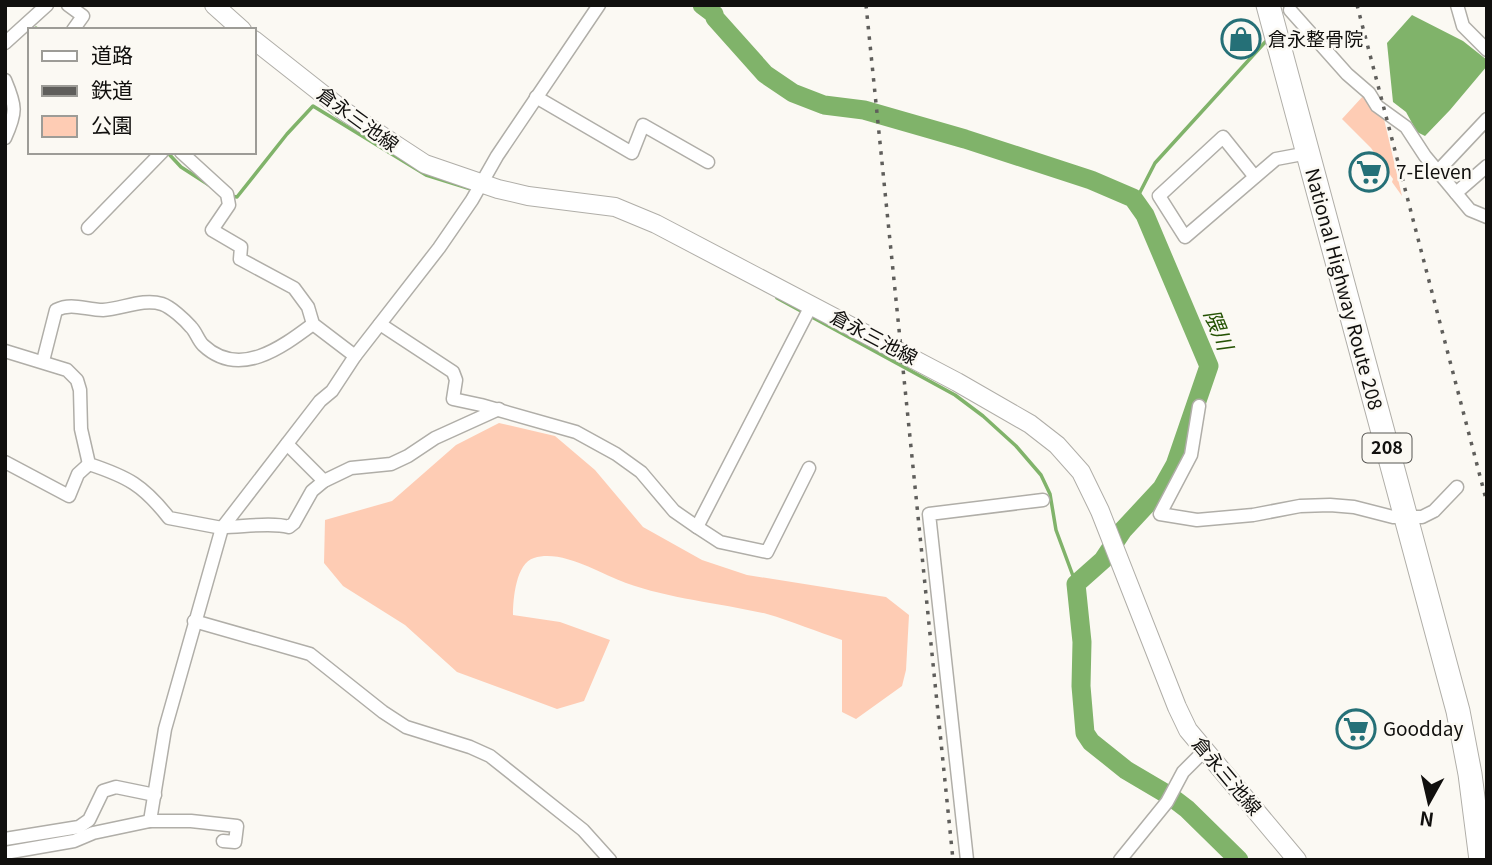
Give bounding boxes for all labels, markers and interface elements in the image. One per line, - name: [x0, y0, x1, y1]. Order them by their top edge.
- shop icon: 倉永整骨院: [1220, 18, 1262, 60]
- place label: 倉永整骨院: [1268, 24, 1363, 51]
- legend: [28, 28, 256, 154]
- text: 道路: [91, 39, 133, 69]
- text: 鉄道: [91, 74, 133, 104]
- street label: 倉永三池線: [313, 79, 405, 157]
- text: 公園: [91, 109, 133, 139]
- supermarket icon: 7-Eleven: [1348, 151, 1390, 193]
- place label: 7-Eleven: [1396, 157, 1472, 184]
- street label: National Highway Route 208: [1300, 165, 1391, 412]
- street label: 倉永三池線: [826, 301, 923, 370]
- water label: 隈川: [1198, 304, 1242, 356]
- road number: 208: [1362, 434, 1412, 462]
- supermarket icon: Goodday: [1335, 708, 1377, 750]
- place label: Goodday: [1383, 714, 1463, 741]
- street label: 倉永三池線: [1187, 730, 1269, 820]
- north arrow: [1394, 767, 1464, 837]
- text: N: [1417, 806, 1435, 835]

